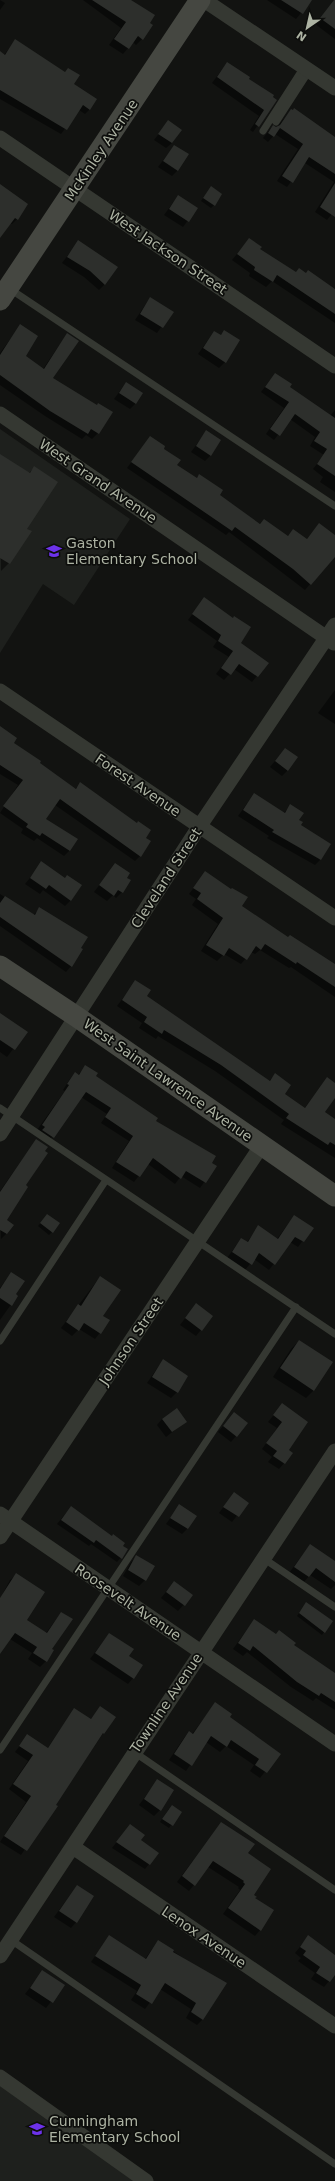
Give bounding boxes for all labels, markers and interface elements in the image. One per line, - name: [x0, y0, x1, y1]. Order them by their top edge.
- north arrow: [287, 8, 327, 48]
- text: N: [294, 28, 309, 44]
- street label: McKinley Avenue: [61, 96, 141, 204]
- street label: West Jackson Street: [106, 206, 231, 298]
- street label: West Grand Avenue: [36, 436, 160, 526]
- place label: Gaston Elementary School: [66, 535, 198, 567]
- school or university icon: Gaston Elementary School: [45, 542, 63, 560]
- street label: Forest Avenue: [92, 751, 184, 819]
- street label: Cleveland Street: [128, 824, 205, 931]
- street label: West Saint Lawrence Avenue: [80, 1015, 256, 1145]
- street label: Johnson Street: [95, 1294, 166, 1389]
- street label: Roosevelt Avenue: [72, 1560, 184, 1644]
- street label: Townline Avenue: [126, 1650, 205, 1757]
- street label: Lenox Avenue: [159, 1903, 249, 1971]
- place label: Cunningham Elementary School: [49, 2113, 181, 2145]
- school or university icon: Cunningham Elementary School: [28, 2120, 46, 2138]

